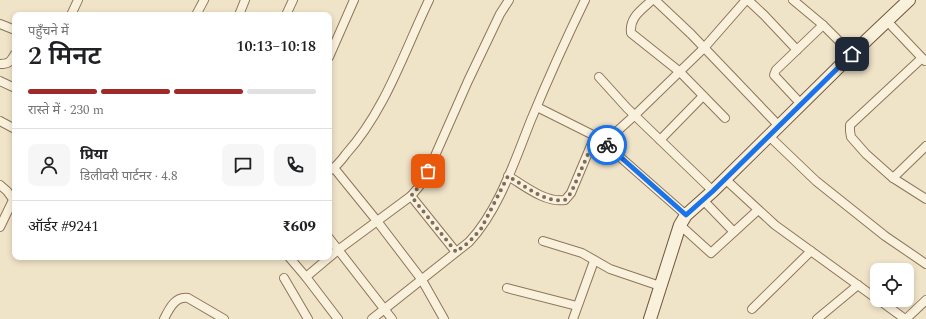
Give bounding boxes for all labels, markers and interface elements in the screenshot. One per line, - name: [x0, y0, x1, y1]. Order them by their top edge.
- text: पहुँचने में: [28, 21, 69, 41]
- text: 10:13–10:18: [236, 35, 316, 58]
- text: 2 मिनट: [28, 36, 101, 76]
- pin: [835, 37, 869, 71]
- icon: home: [841, 43, 863, 65]
- text: रास्ते में · 230 m: [28, 100, 104, 120]
- courier: [587, 125, 627, 165]
- icon: bike: [596, 134, 618, 156]
- text: प्रिया: [80, 143, 108, 166]
- button: person: [28, 144, 70, 186]
- button: chat: [222, 144, 264, 186]
- button: phone: [274, 144, 316, 186]
- pin: [411, 154, 445, 188]
- icon: bag: [417, 160, 439, 182]
- text: डिलीवरी पार्टनर · 4.8: [80, 166, 178, 186]
- text: ऑर्डर #9241: [28, 215, 99, 238]
- text: ₹609: [282, 215, 316, 238]
- map controls: [870, 263, 914, 307]
- button: locate: [870, 263, 914, 307]

